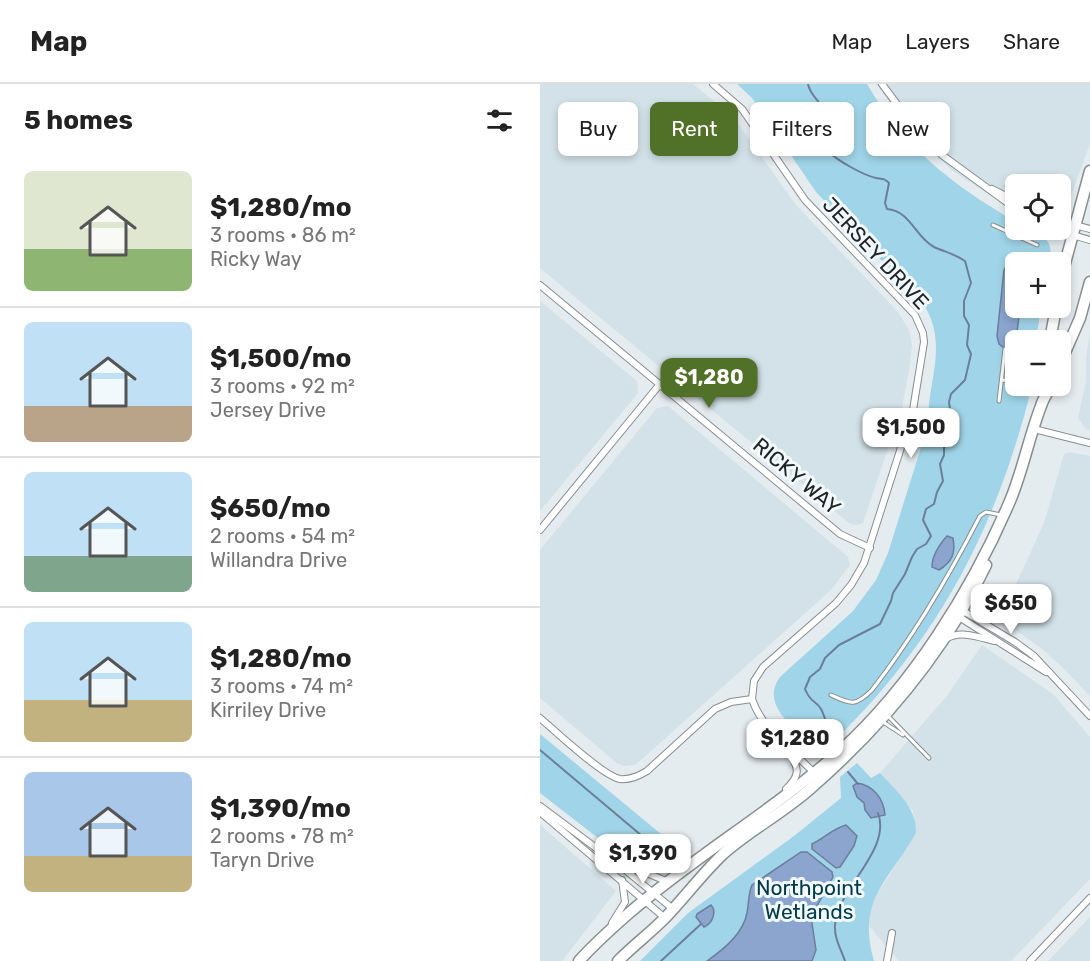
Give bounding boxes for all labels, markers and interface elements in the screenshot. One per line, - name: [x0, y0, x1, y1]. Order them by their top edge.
- text: Map: [30, 25, 87, 58]
- text: Map: [831, 29, 872, 54]
- text: Layers: [905, 29, 970, 54]
- text: Share: [1003, 29, 1060, 54]
- chip: Buy: [558, 102, 638, 156]
- chip: Rent: [650, 102, 738, 156]
- chip: Filters: [750, 102, 854, 156]
- chip: New: [866, 102, 950, 156]
- icon: filters: [483, 104, 516, 137]
- text: 5 homes: [24, 105, 133, 136]
- map controls: [1005, 174, 1071, 396]
- button: locate: [1005, 174, 1071, 240]
- text: $1,280/mo: [210, 192, 352, 223]
- street label: JERSEY DRIVE: [818, 192, 934, 314]
- icon: home: [72, 195, 144, 267]
- text: 3 rooms · 86 m²: [210, 223, 356, 247]
- text: Ricky Way: [210, 247, 302, 271]
- button: +: [1005, 252, 1071, 318]
- button: −: [1005, 330, 1071, 396]
- text: $1,500/mo: [210, 343, 352, 374]
- icon: home: [72, 346, 144, 418]
- pin: $1,280: [660, 358, 758, 409]
- text: $1,280: [675, 365, 744, 389]
- text: 3 rooms · 92 m²: [210, 374, 355, 398]
- text: Jersey Drive: [210, 398, 326, 422]
- pin: $1,500: [862, 408, 960, 459]
- text: $1,500: [877, 415, 945, 439]
- street label: RICKY WAY: [748, 432, 846, 520]
- text: $650/mo: [210, 493, 331, 524]
- icon: home: [72, 496, 144, 568]
- text: 2 rooms · 54 m²: [210, 524, 355, 548]
- text: Willandra Drive: [210, 548, 347, 572]
- pin: $650: [975, 584, 1047, 635]
- text: $650: [985, 591, 1037, 615]
- text: $1,280/mo: [210, 643, 352, 674]
- icon: home: [72, 646, 144, 718]
- text: 3 rooms · 74 m²: [210, 674, 353, 698]
- text: Kirriley Drive: [210, 698, 326, 722]
- pin: $1,280: [746, 719, 844, 770]
- text: $1,280: [761, 726, 830, 750]
- text: $1,390/mo: [210, 793, 351, 824]
- icon: home: [72, 796, 144, 868]
- text: 2 rooms · 78 m²: [210, 824, 354, 848]
- pin: $1,390: [594, 834, 692, 885]
- text: $1,390: [609, 841, 677, 865]
- text: Taryn Drive: [210, 848, 315, 872]
- park label: Northpoint Wetlands: [756, 875, 862, 924]

